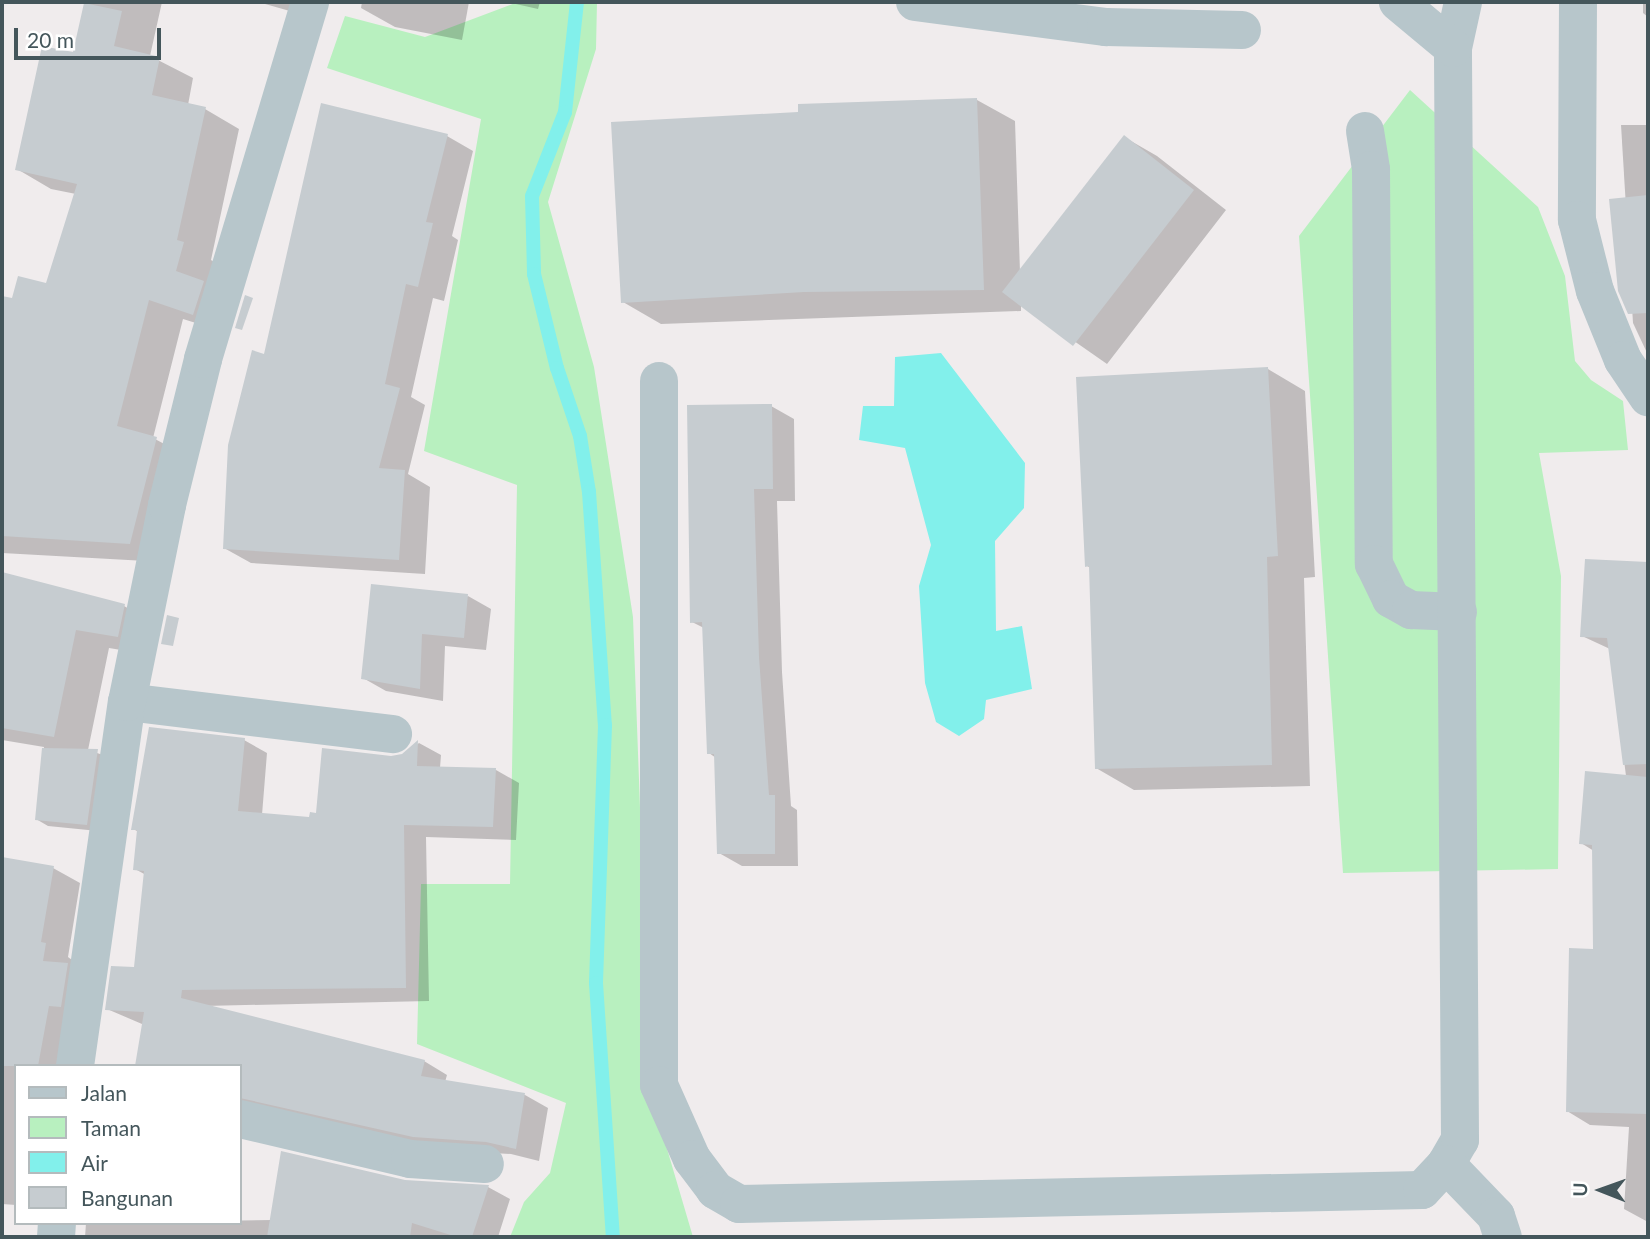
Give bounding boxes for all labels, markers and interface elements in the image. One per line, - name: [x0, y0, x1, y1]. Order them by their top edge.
- scale bar: [18, 14, 164, 58]
- text: 20 m: [27, 27, 74, 52]
- legend: [14, 1064, 242, 1225]
- text: Jalan: [81, 1080, 127, 1105]
- text: Taman: [81, 1115, 141, 1140]
- text: Air: [81, 1150, 108, 1175]
- north arrow: [1566, 1155, 1636, 1225]
- text: U: [1568, 1182, 1591, 1197]
- text: Bangunan: [81, 1185, 173, 1210]

